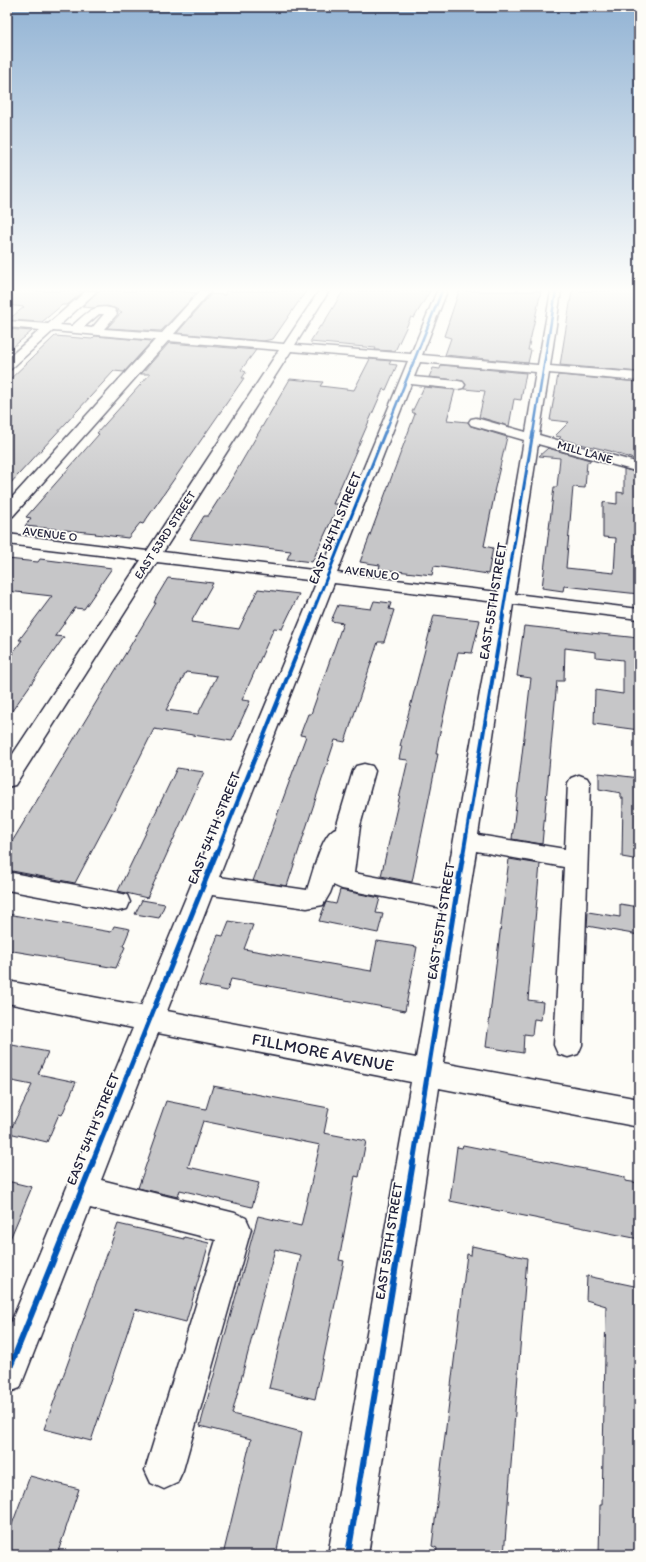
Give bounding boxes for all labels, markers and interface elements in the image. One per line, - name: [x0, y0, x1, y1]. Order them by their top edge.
- street label: MILL LANE: [556, 437, 615, 467]
- street label: EAST 54TH STREET: [305, 469, 365, 587]
- street label: EAST 53RD STREET: [131, 488, 199, 582]
- street label: AVENUE O: [22, 524, 79, 544]
- street label: EAST 55TH STREET: [475, 541, 511, 661]
- street label: AVENUE O: [344, 563, 401, 583]
- street label: EAST 54TH STREET: [184, 769, 244, 887]
- street label: EAST 55TH STREET: [423, 861, 459, 981]
- street label: FILLMORE AVENUE: [250, 1028, 396, 1076]
- street label: EAST 54TH STREET: [63, 1070, 123, 1188]
- street label: EAST 55TH STREET: [371, 1181, 407, 1301]

